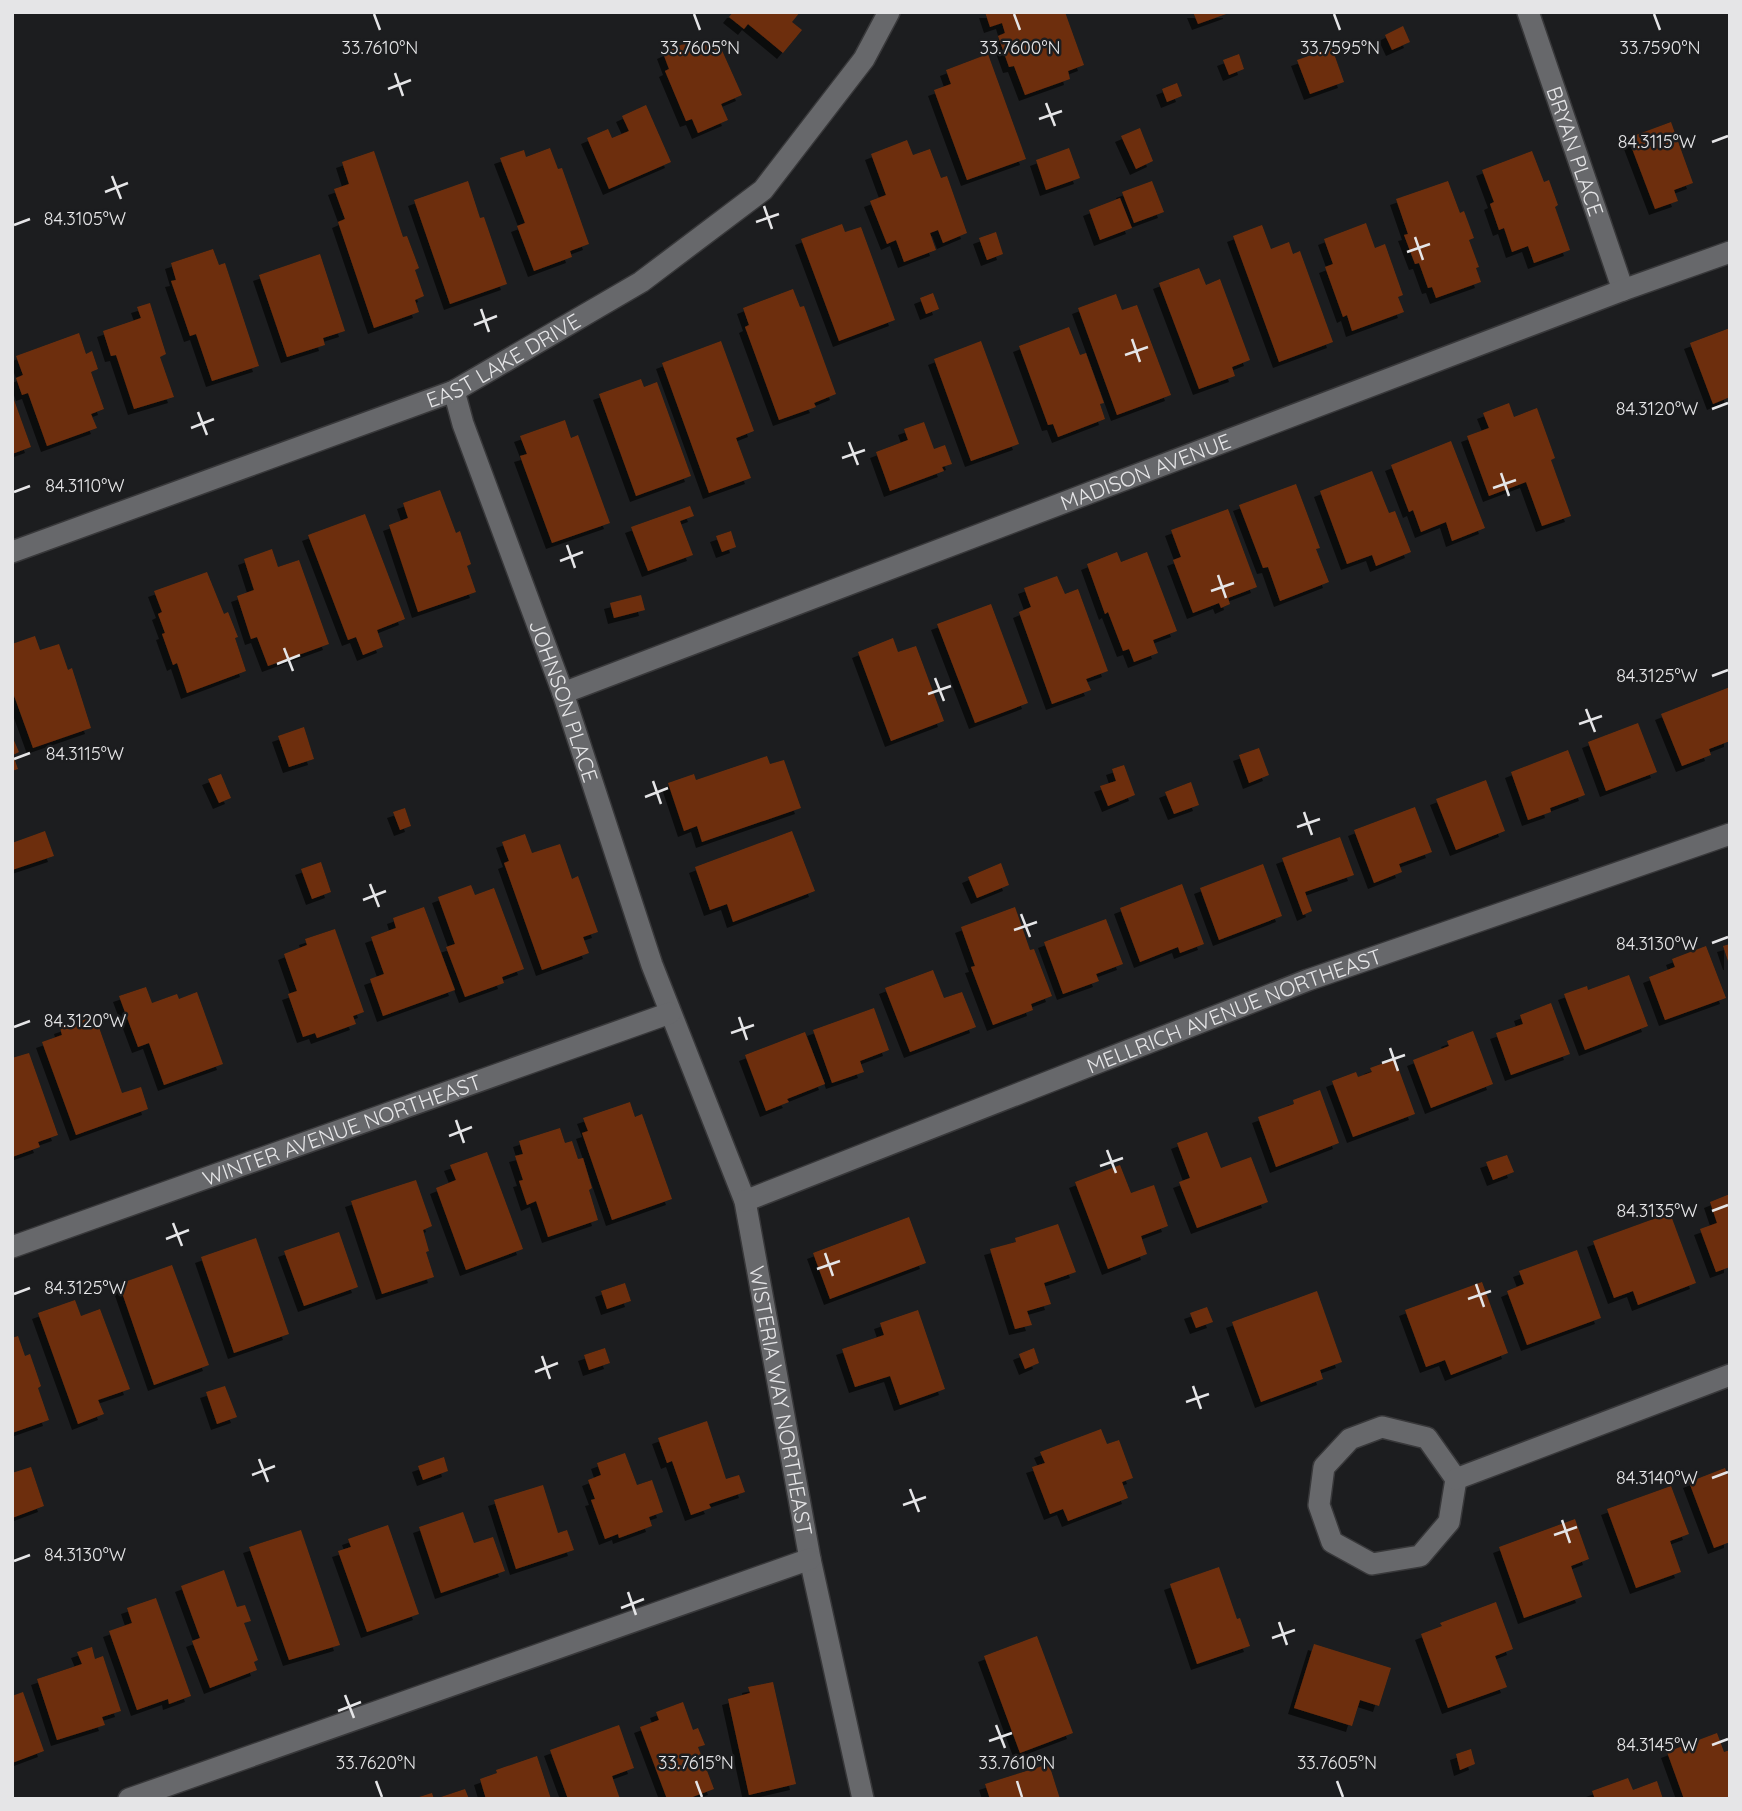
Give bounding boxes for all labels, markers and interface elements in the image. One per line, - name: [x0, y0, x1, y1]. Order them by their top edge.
- text: 33.7610°N: [342, 36, 418, 59]
- text: 33.7605°N: [660, 36, 740, 59]
- text: 33.7600°N: [980, 36, 1061, 59]
- text: 33.7595°N: [1300, 36, 1380, 59]
- text: 33.7590°N: [1620, 36, 1701, 59]
- street label: BRYAN PLACE: [1541, 83, 1610, 219]
- text: 84.3115°W: [1618, 130, 1696, 153]
- text: 84.3105°W: [44, 207, 126, 230]
- street label: EAST LAKE DRIVE: [423, 307, 585, 413]
- text: 84.3120°W: [1616, 397, 1698, 420]
- street label: MADISON AVENUE: [1057, 427, 1234, 516]
- text: 84.3110°W: [45, 474, 125, 497]
- street label: JOHNSON PLACE: [524, 616, 604, 785]
- text: 84.3125°W: [1616, 664, 1698, 687]
- text: 84.3115°W: [46, 742, 124, 765]
- text: 84.3130°W: [1616, 932, 1698, 955]
- street label: MELLRICH AVENUE NORTHEAST: [1083, 942, 1385, 1079]
- text: 84.3120°W: [44, 1009, 126, 1032]
- street label: WINTER AVENUE NORTHEAST: [199, 1068, 485, 1191]
- text: 84.3135°W: [1616, 1199, 1698, 1222]
- street label: WISTERIA WAY NORTHEAST: [744, 1264, 818, 1538]
- text: 84.3125°W: [44, 1276, 126, 1299]
- text: 84.3140°W: [1616, 1466, 1698, 1489]
- text: 84.3130°W: [44, 1543, 126, 1566]
- text: 84.3145°W: [1616, 1733, 1698, 1756]
- text: 33.7620°N: [336, 1751, 416, 1774]
- text: 33.7615°N: [658, 1751, 734, 1774]
- text: 33.7610°N: [979, 1751, 1055, 1774]
- text: 33.7605°N: [1297, 1751, 1377, 1774]

